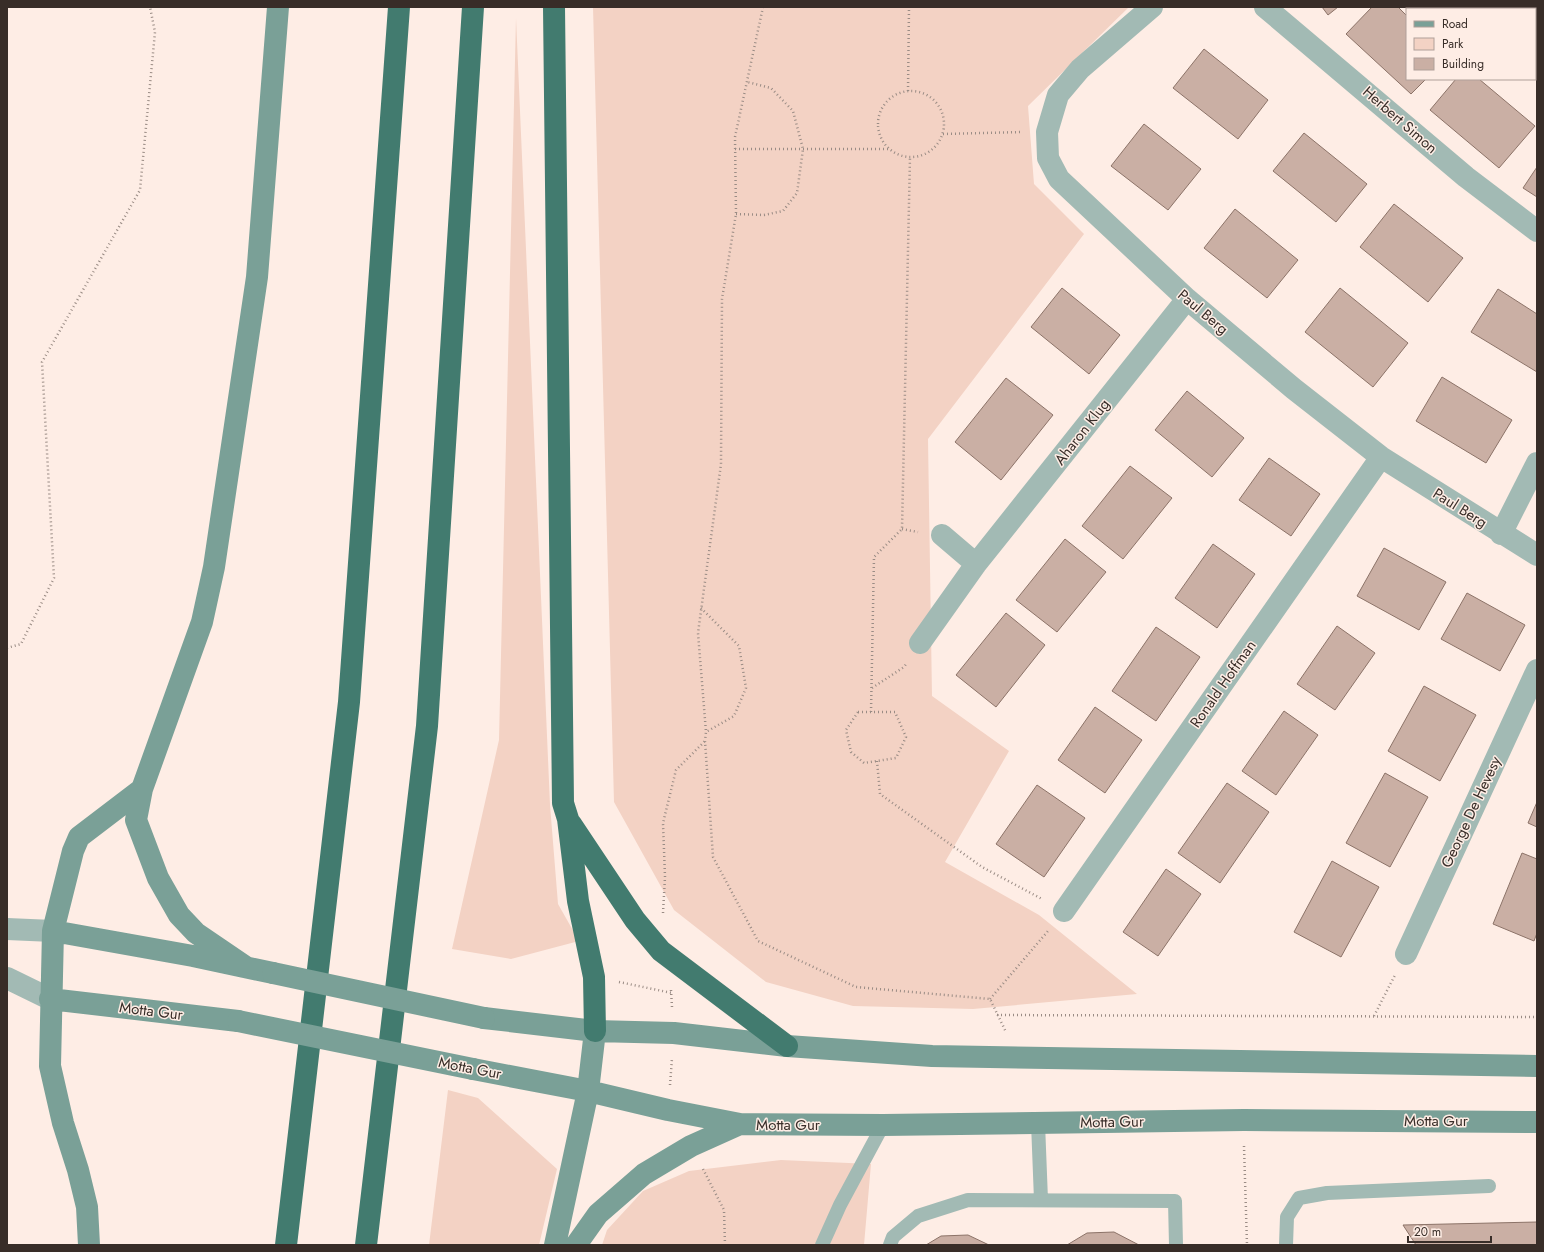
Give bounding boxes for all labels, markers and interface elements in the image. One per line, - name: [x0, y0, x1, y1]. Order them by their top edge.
- legend: [1406, 8, 1536, 80]
- text: Road: [1442, 15, 1468, 33]
- text: Park: [1442, 35, 1464, 53]
- text: Building: [1442, 55, 1484, 73]
- street label: Herbert Simon: [1358, 81, 1442, 159]
- street label: Paul Berg: [1173, 284, 1233, 340]
- street label: Aharon Klug: [1049, 394, 1115, 470]
- street label: Paul Berg: [1429, 483, 1491, 533]
- street label: Ronald Hoffman: [1185, 636, 1261, 732]
- street label: George De Hevesy: [1436, 752, 1507, 871]
- street label: Motta Gur: [118, 996, 185, 1026]
- street label: Motta Gur: [437, 1051, 504, 1085]
- street label: Motta Gur: [1080, 1110, 1145, 1134]
- street label: Motta Gur: [1404, 1110, 1469, 1132]
- street label: Motta Gur: [756, 1114, 821, 1136]
- scale bar: [1408, 1218, 1491, 1244]
- text: 20 m: [1414, 1223, 1441, 1241]

